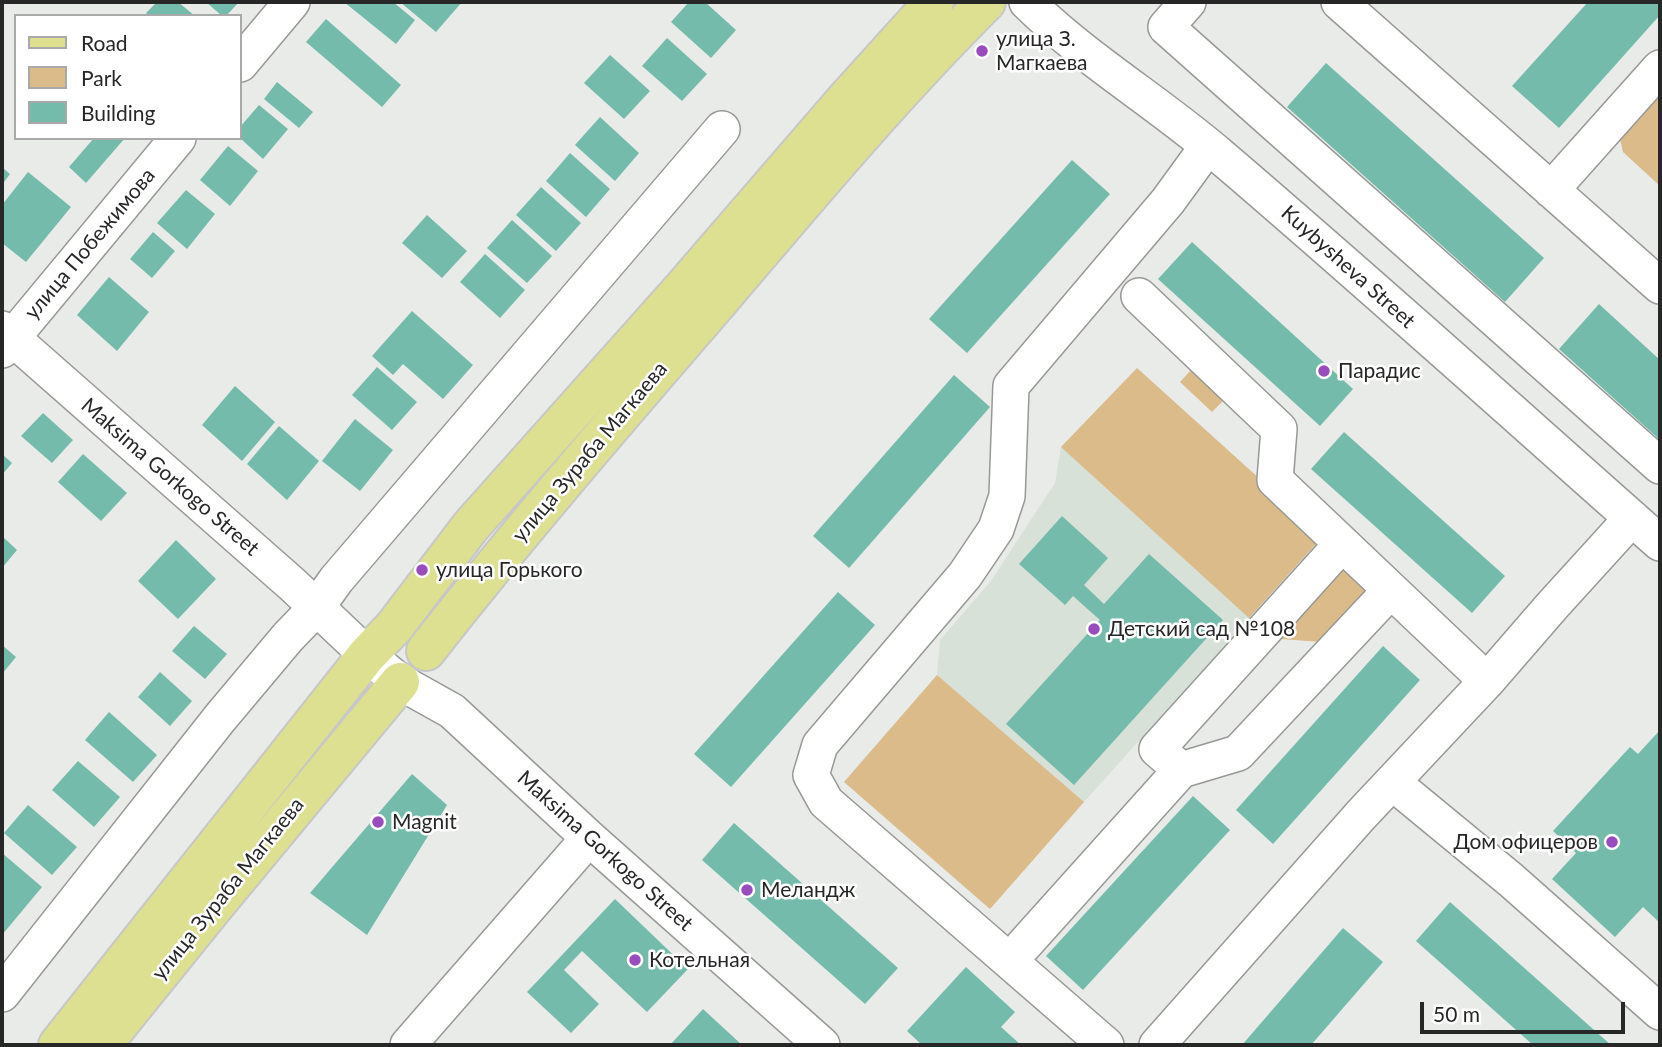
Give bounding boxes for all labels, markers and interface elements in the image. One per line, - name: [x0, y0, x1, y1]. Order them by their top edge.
- legend: [14, 14, 242, 140]
- place label: улица З. Магкаева: [996, 26, 1088, 76]
- text: Road: [81, 30, 128, 55]
- marker: улица З. Магкаева: [974, 43, 990, 59]
- text: Park: [81, 65, 122, 90]
- text: Building: [81, 100, 156, 125]
- street label: улица Побежимова: [20, 163, 160, 325]
- street label: Kuybysheva Street: [1276, 200, 1420, 334]
- street label: улица Зураба Магкаева: [507, 357, 673, 547]
- place label: Парадис: [1338, 358, 1421, 384]
- marker: Парадис: [1316, 363, 1332, 379]
- street label: Maksima Gorkogo Street: [76, 393, 264, 561]
- place label: улица Горького: [436, 557, 583, 583]
- marker: улица Горького: [414, 562, 430, 578]
- place label: Детский сад №108: [1108, 616, 1295, 642]
- marker: Детский сад №108: [1086, 621, 1102, 637]
- street label: Maksima Gorkogo Street: [512, 766, 698, 936]
- street label: улица Зураба Магкаева: [147, 793, 309, 985]
- place label: Magnit: [392, 809, 457, 835]
- marker: Magnit: [370, 814, 386, 830]
- place label: Дом офицеров: [1454, 829, 1598, 855]
- marker: Дом офицеров: [1604, 834, 1620, 850]
- place label: Меландж: [761, 877, 855, 903]
- marker: Меландж: [739, 882, 755, 898]
- place label: Котельная: [649, 947, 750, 973]
- marker: Котельная: [627, 952, 643, 968]
- scale bar: [1424, 988, 1629, 1032]
- text: 50 m: [1433, 1001, 1480, 1026]

